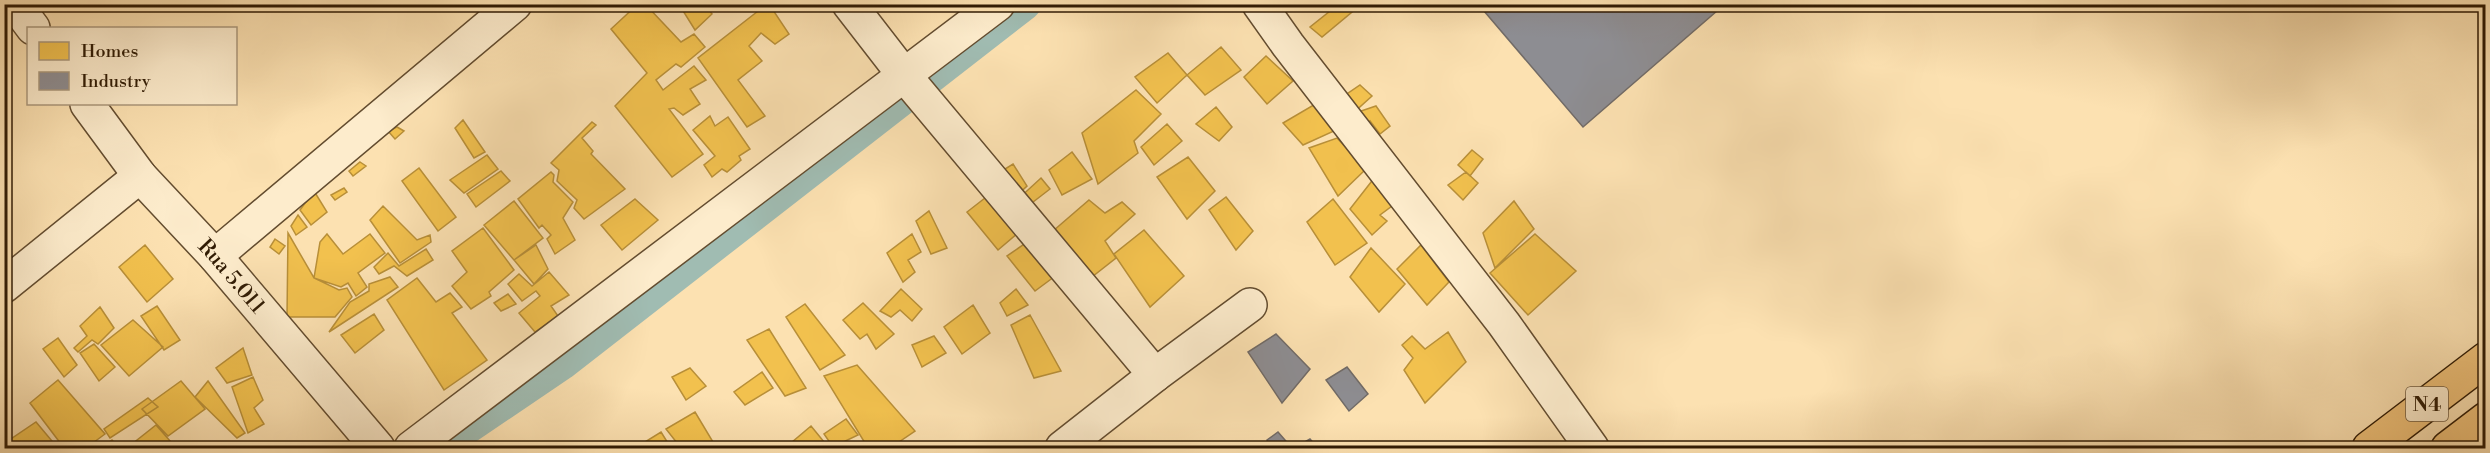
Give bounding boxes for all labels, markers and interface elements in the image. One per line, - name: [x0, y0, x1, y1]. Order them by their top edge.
- legend: [27, 27, 237, 105]
- text: Homes: [81, 40, 138, 63]
- text: Industry: [81, 70, 151, 93]
- street label: Rua 5.011: [192, 234, 270, 319]
- road number: N4: [2406, 387, 2448, 421]

